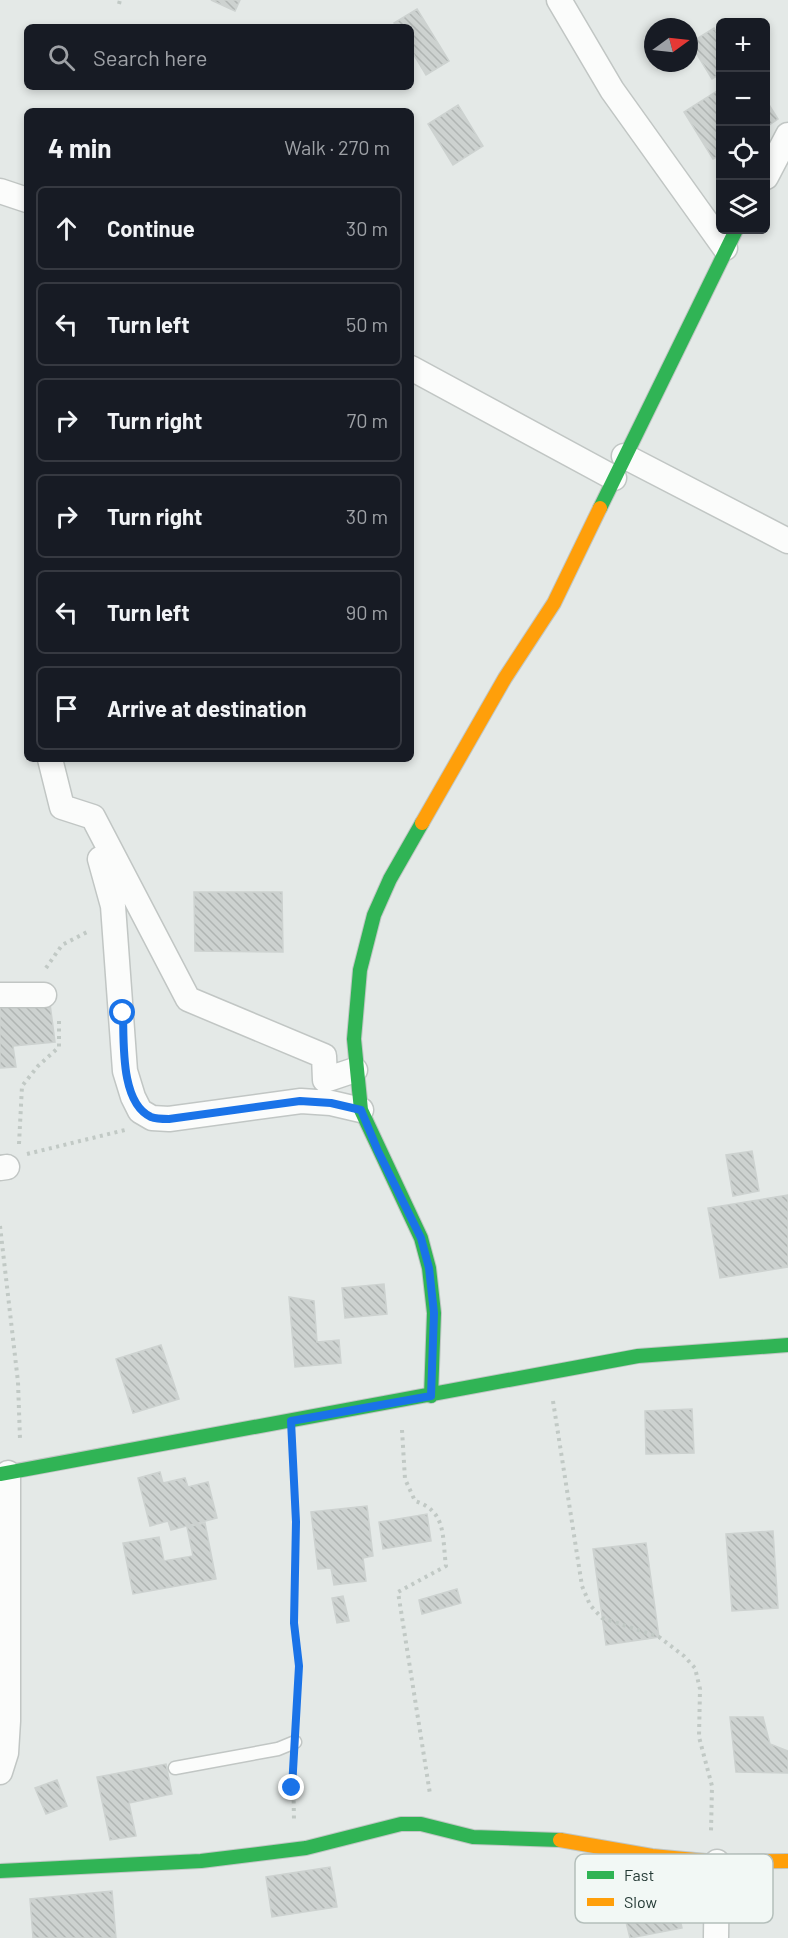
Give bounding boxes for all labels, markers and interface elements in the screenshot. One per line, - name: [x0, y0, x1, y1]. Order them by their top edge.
- north arrow: [644, 18, 698, 72]
- map controls: [716, 18, 770, 234]
- button: +: [716, 18, 770, 72]
- search box: [24, 24, 414, 90]
- icon: search: [45, 41, 78, 74]
- text: Search here: [93, 44, 207, 70]
- button: −: [716, 72, 770, 126]
- button: locate: [716, 126, 770, 180]
- text: 4 min: [48, 132, 112, 163]
- text: Walk · 270 m: [284, 135, 390, 159]
- button: layers: [716, 180, 770, 234]
- icon: ahead: [50, 212, 83, 245]
- text: Continue: [107, 215, 195, 241]
- text: 30 m: [346, 216, 388, 240]
- icon: left: [50, 308, 83, 341]
- text: Turn left: [107, 311, 190, 337]
- text: 50 m: [346, 312, 388, 336]
- icon: right: [50, 404, 83, 437]
- text: Turn right: [107, 407, 202, 433]
- text: 70 m: [347, 408, 388, 432]
- icon: right: [50, 500, 83, 533]
- text: Turn right: [107, 503, 202, 529]
- text: 30 m: [346, 504, 388, 528]
- icon: left: [50, 596, 83, 629]
- text: Turn left: [107, 599, 190, 625]
- text: 90 m: [346, 600, 388, 624]
- icon: arrive: [50, 692, 83, 725]
- text: Arrive at destination: [107, 695, 306, 721]
- route start: [109, 999, 135, 1025]
- route end: [278, 1774, 304, 1800]
- legend: [575, 1854, 773, 1923]
- text: Fast: [624, 1865, 654, 1884]
- text: Slow: [624, 1892, 657, 1911]

